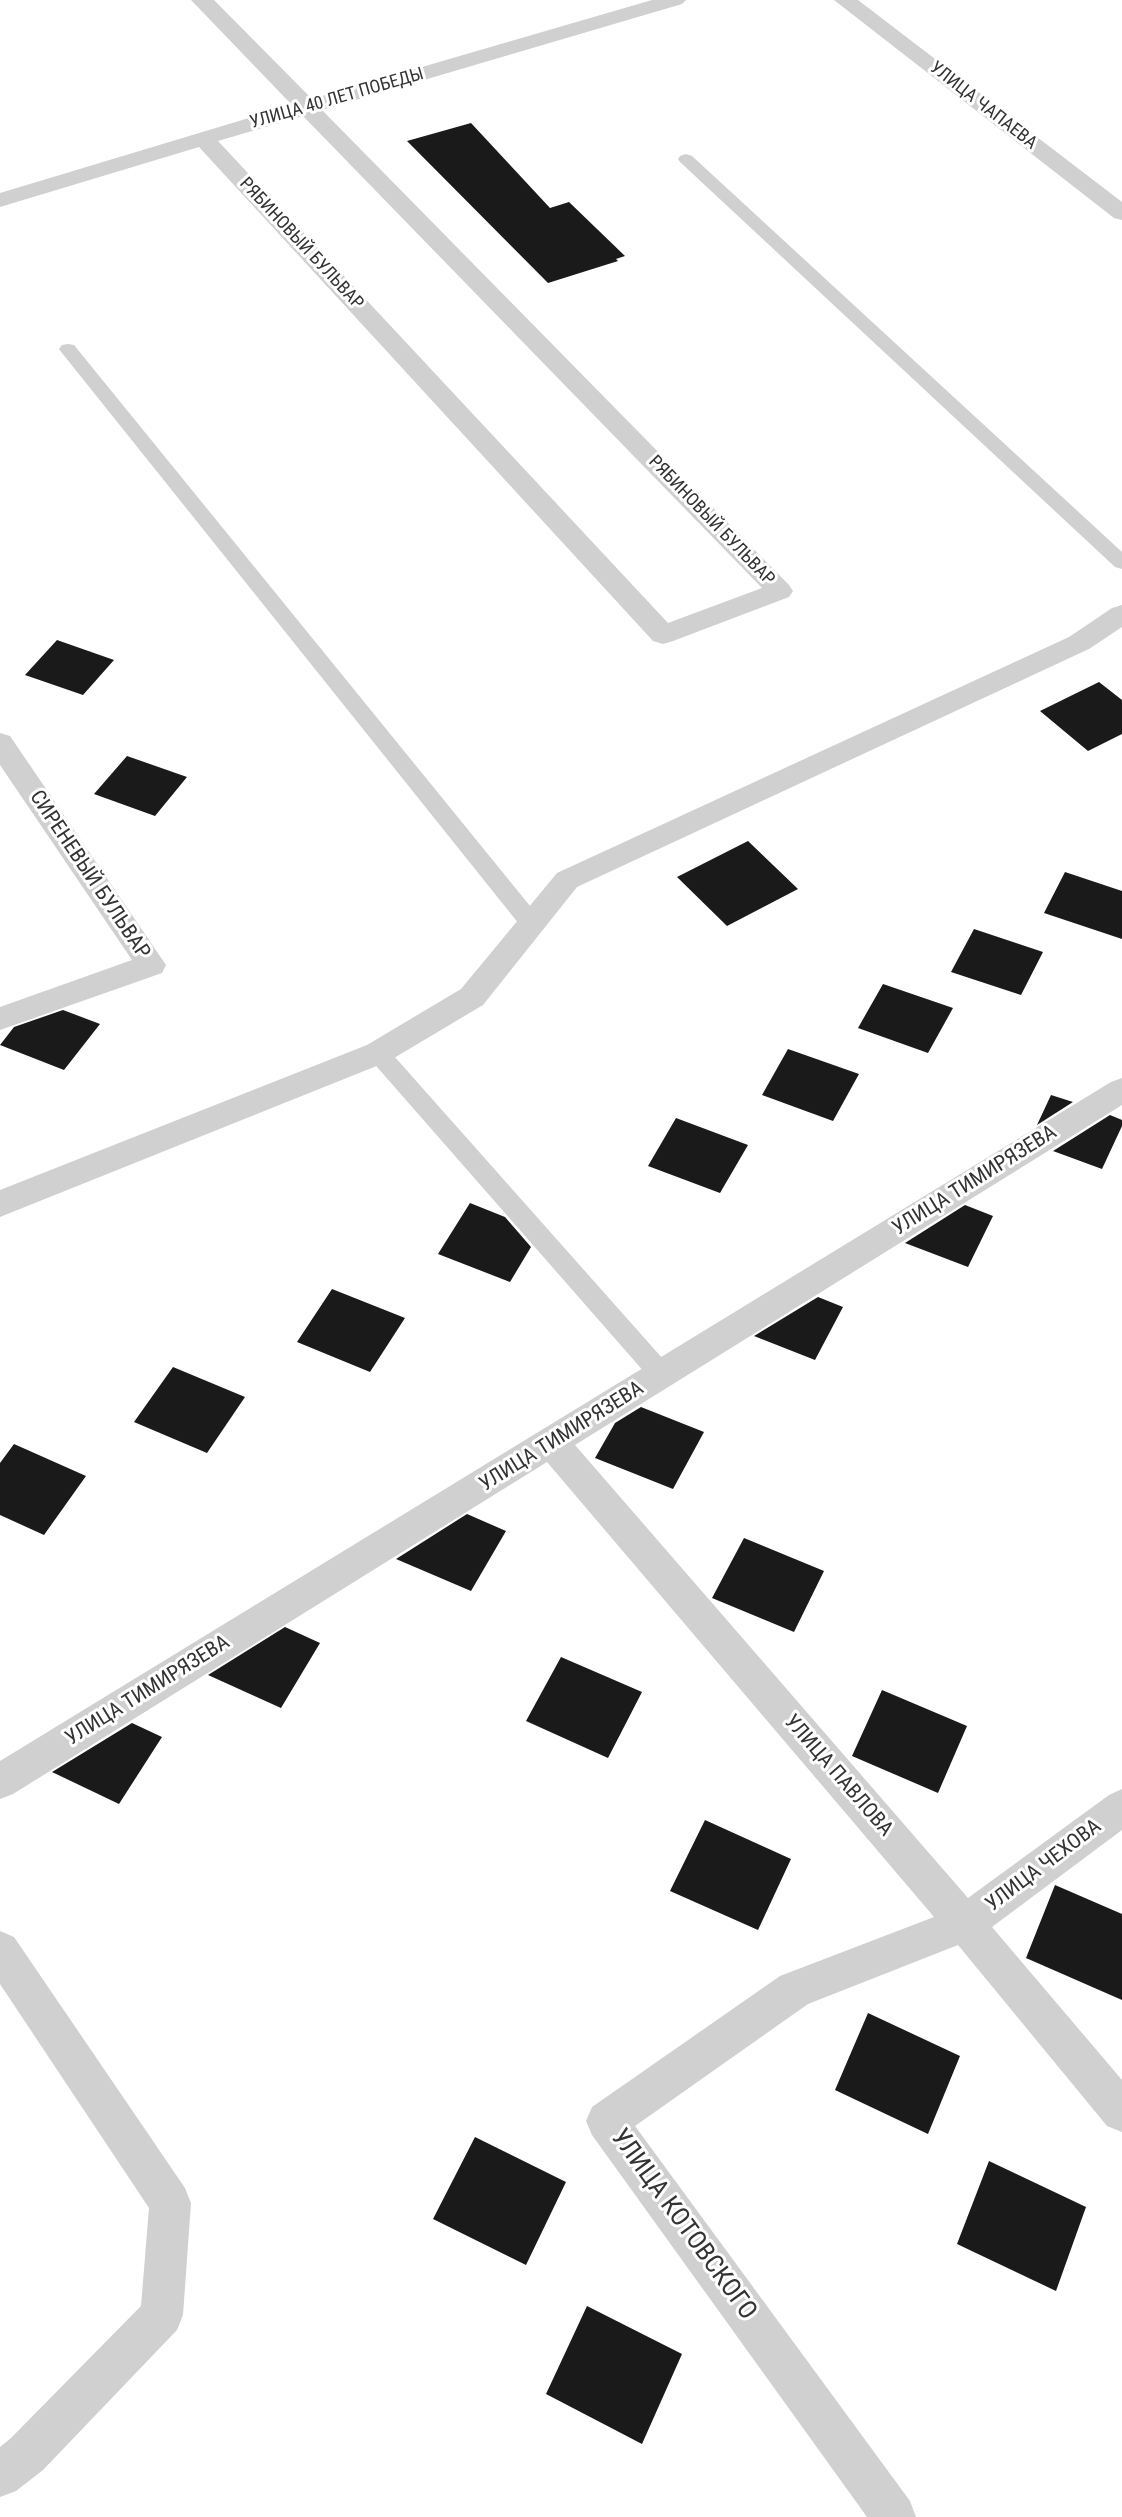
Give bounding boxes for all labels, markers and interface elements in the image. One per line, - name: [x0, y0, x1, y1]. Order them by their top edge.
- street label: УЛИЦА ЧАПАЕВА: [925, 58, 1041, 154]
- street label: УЛИЦА 40 ЛЕТ ПОБЕДЫ: [248, 64, 426, 134]
- street label: РЯБИНОВЫЙ БУЛЬВАР: [234, 174, 368, 314]
- street label: РЯБИНОВЫЙ БУЛЬВАР: [643, 452, 779, 590]
- street label: СИРЕНЕВЫЙ БУЛЬВАР: [23, 786, 155, 964]
- street label: УЛИЦА ТИМИРЯЗЕВА: [888, 1120, 1062, 1242]
- street label: УЛИЦА ТИМИРЯЗЕВА: [475, 1376, 649, 1498]
- street label: УЛИЦА ТИМИРЯЗЕВА: [61, 1630, 235, 1752]
- street label: УЛИЦА ПАВЛОВА: [778, 1710, 898, 1842]
- street label: УЛИЦА ЧЕХОВА: [981, 1814, 1107, 1918]
- street label: УЛИЦА КОТОВСКОГО: [603, 2124, 763, 2326]

